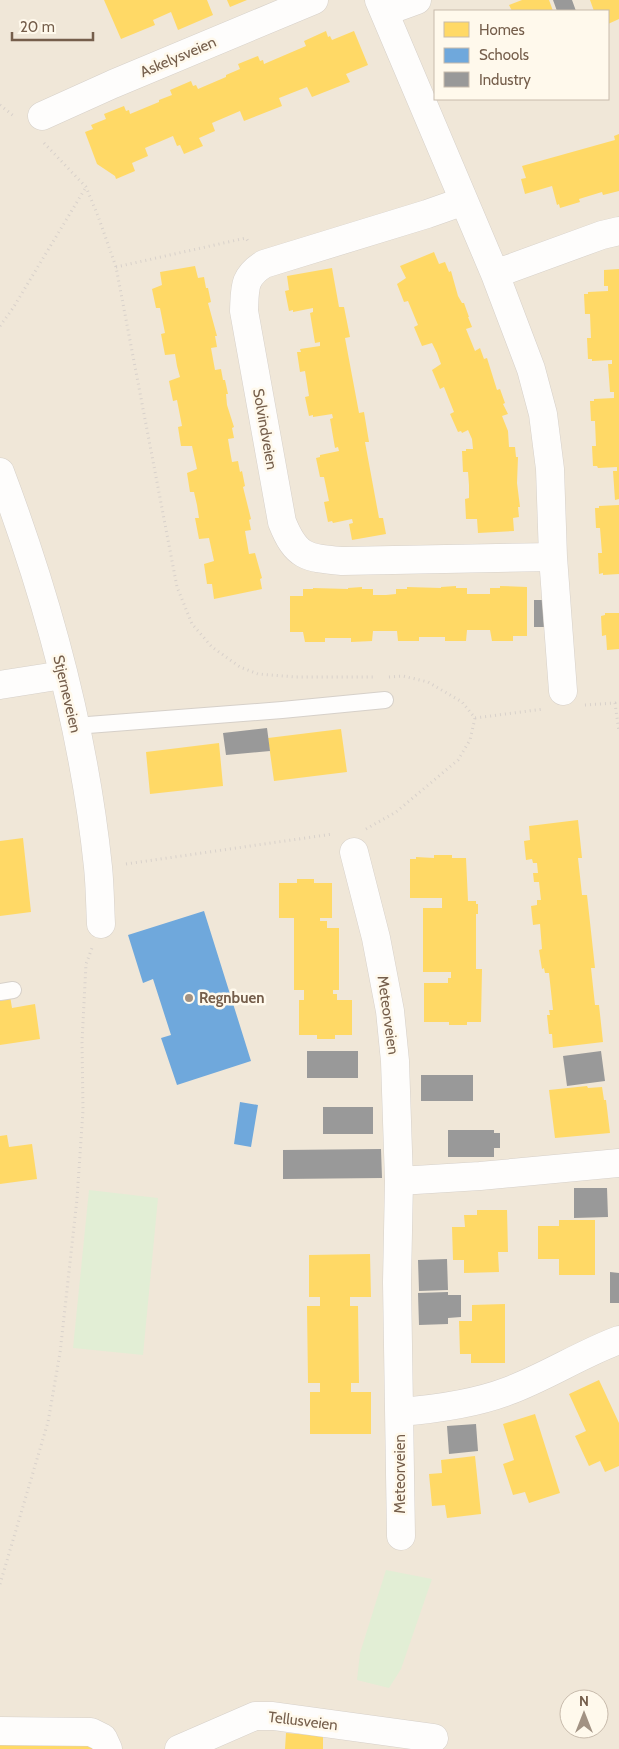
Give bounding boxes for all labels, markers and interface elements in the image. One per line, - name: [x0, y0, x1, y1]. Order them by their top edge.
- scale bar: [12, 10, 94, 42]
- legend: [434, 10, 609, 100]
- text: 20 m: [20, 18, 55, 36]
- text: Homes: [479, 21, 525, 39]
- street label: Askelysveien: [137, 33, 219, 81]
- text: Schools: [479, 46, 529, 64]
- text: Industry: [479, 71, 531, 89]
- street label: Solvindveien: [249, 387, 281, 471]
- street label: Stjerneveien: [49, 653, 85, 735]
- street label: Meteorveien: [374, 974, 402, 1056]
- place label: Regnbuen: [199, 989, 264, 1007]
- marker: Regnbuen: [183, 992, 195, 1004]
- street label: Meteorveien: [391, 1434, 409, 1514]
- north arrow: [559, 1689, 609, 1739]
- text: N: [579, 1692, 589, 1710]
- street label: Tellusveien: [267, 1708, 339, 1734]

